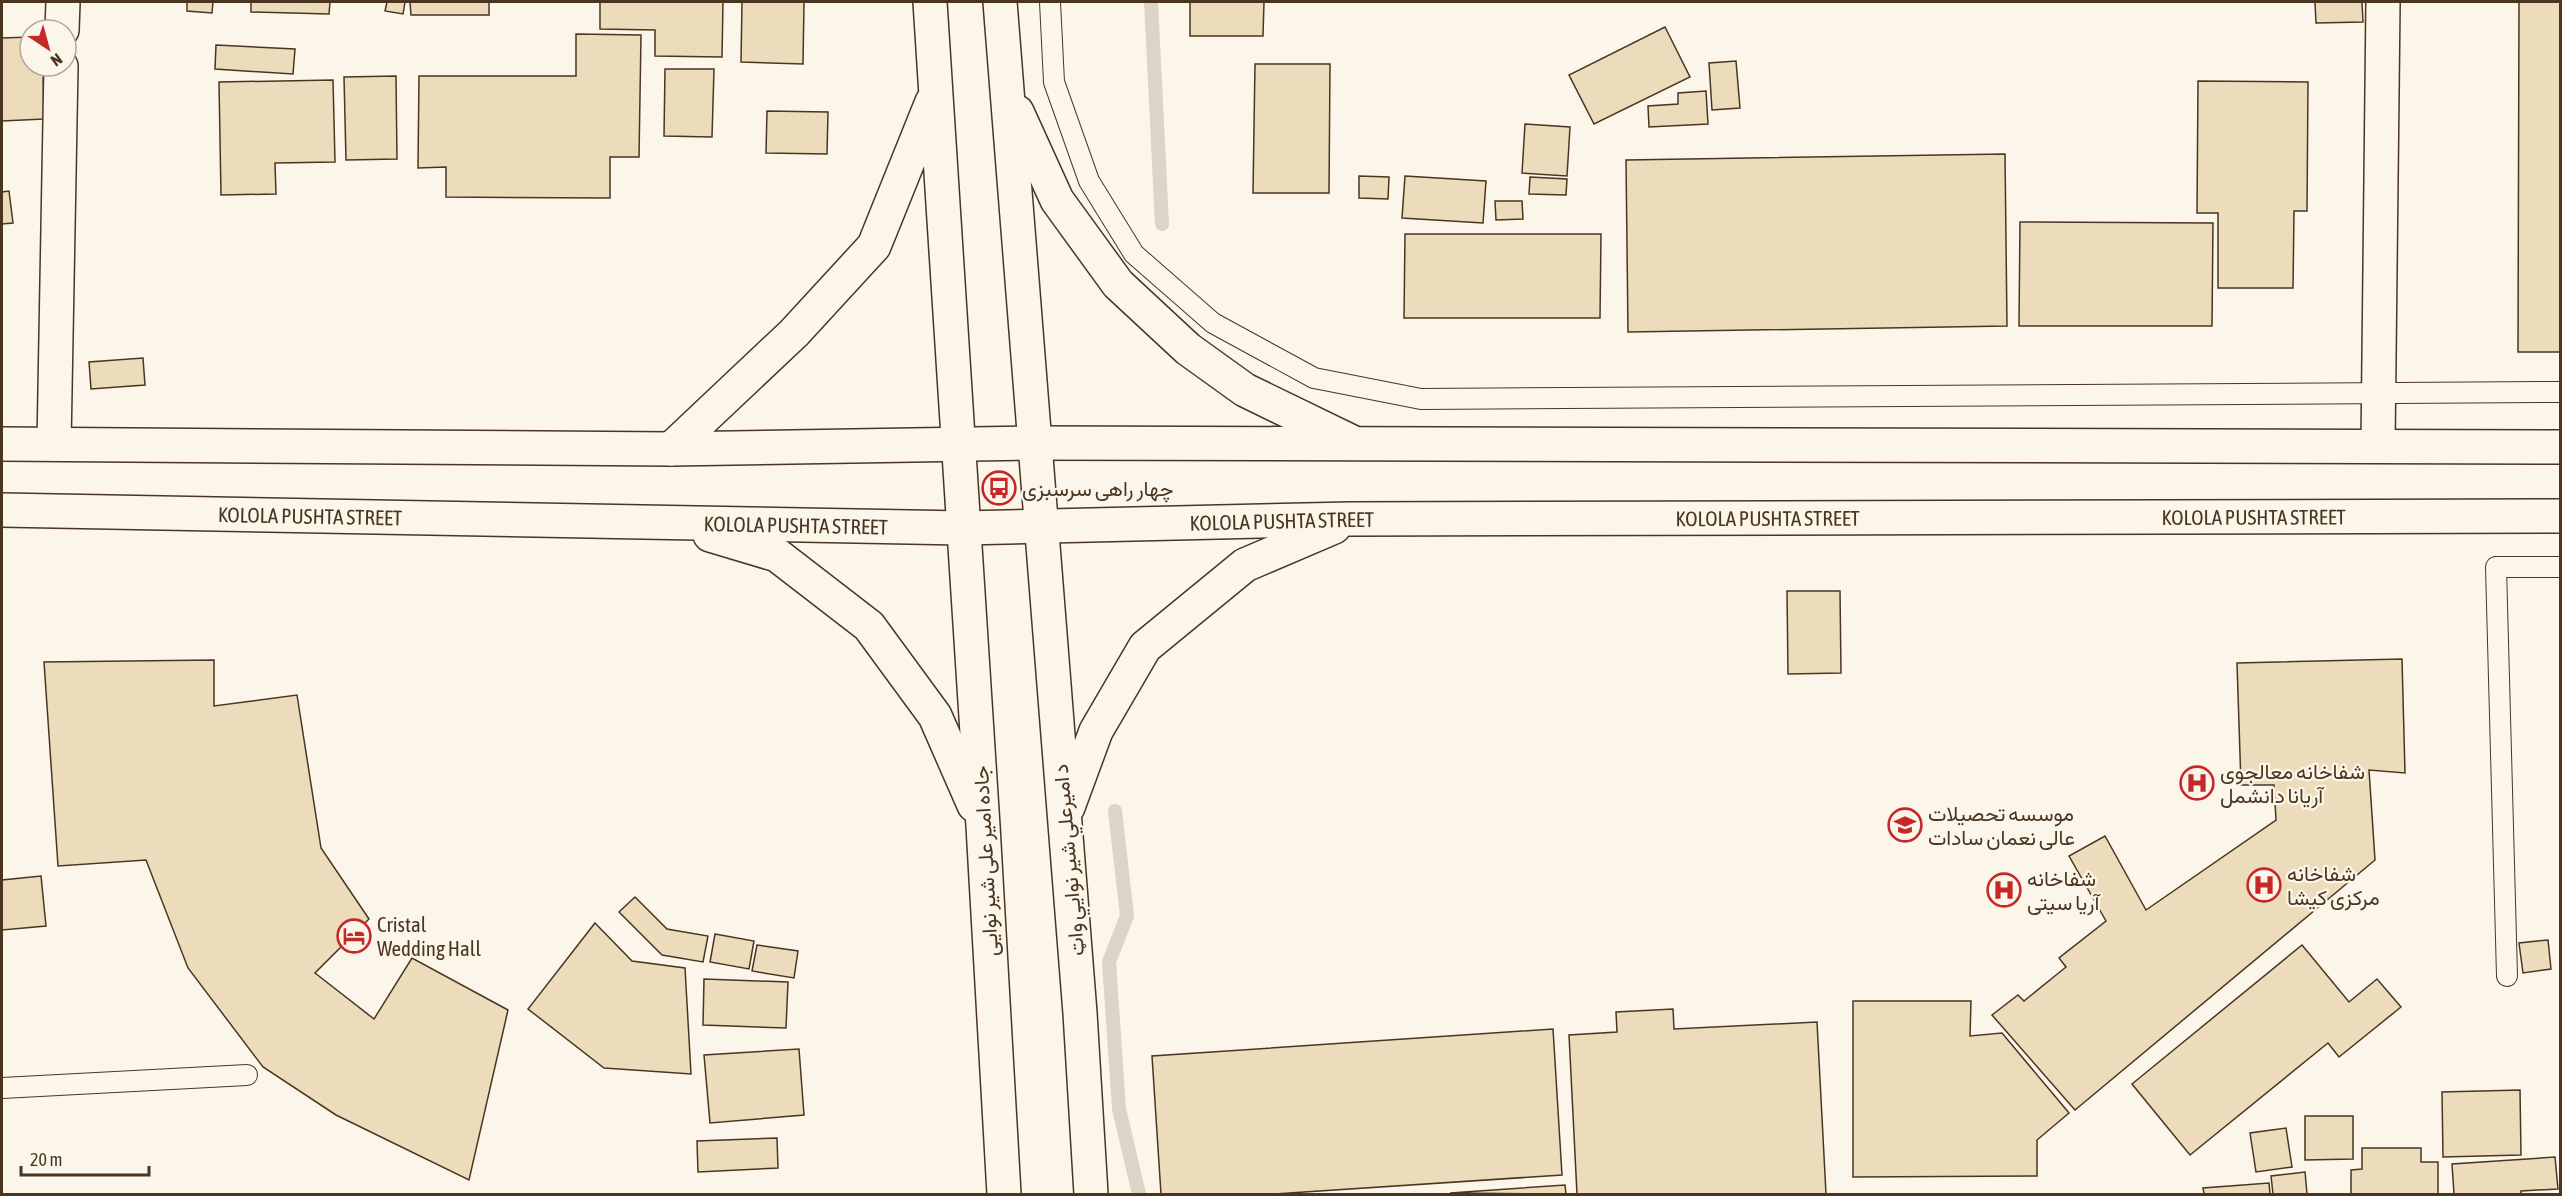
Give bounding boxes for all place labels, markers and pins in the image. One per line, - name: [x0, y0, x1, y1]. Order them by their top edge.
- bus stop icon: چهار راهی سرسبزی: [981, 470, 1017, 506]
- place label: چهار راهی سرسبزی: [1022, 476, 1174, 503]
- place label: شفاخانه معالجوی آریانا دانشمل: [2220, 759, 2365, 809]
- hospital icon: شفاخانه معالجوی آریانا دانشمل: [2179, 765, 2215, 801]
- place label: موسسه تحصیلات عالی نعمان سادات: [1928, 801, 2075, 850]
- school or university icon: موسسه تحصیلات عالی نعمان سادات: [1887, 807, 1923, 843]
- place label: شفاخانه مرکزی کیشا: [2287, 861, 2380, 911]
- place label: شفاخانه آریا سیتی: [2027, 866, 2101, 916]
- hospital icon: شفاخانه مرکزی کیشا: [2246, 867, 2282, 903]
- hospital icon: شفاخانه آریا سیتی: [1986, 872, 2022, 908]
- place label: Cristal Wedding Hall: [377, 912, 481, 960]
- hotel icon: Cristal Wedding Hall: [336, 918, 372, 954]

